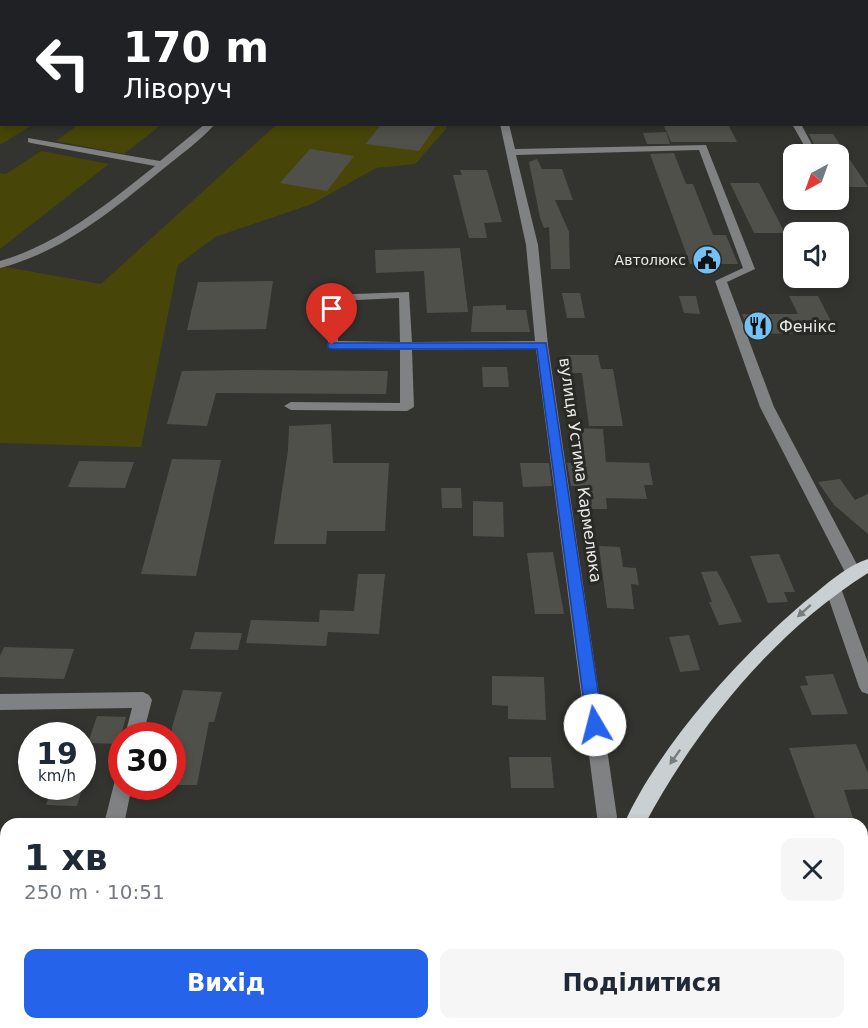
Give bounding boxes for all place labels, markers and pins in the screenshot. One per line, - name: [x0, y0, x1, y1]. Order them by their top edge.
- public building icon: Автолюкс: [691, 244, 723, 276]
- place label: Автолюкс: [615, 252, 686, 268]
- pin: [306, 283, 357, 345]
- restaurant icon: Фенікс: [742, 310, 774, 342]
- place label: Фенікс: [779, 317, 836, 336]

